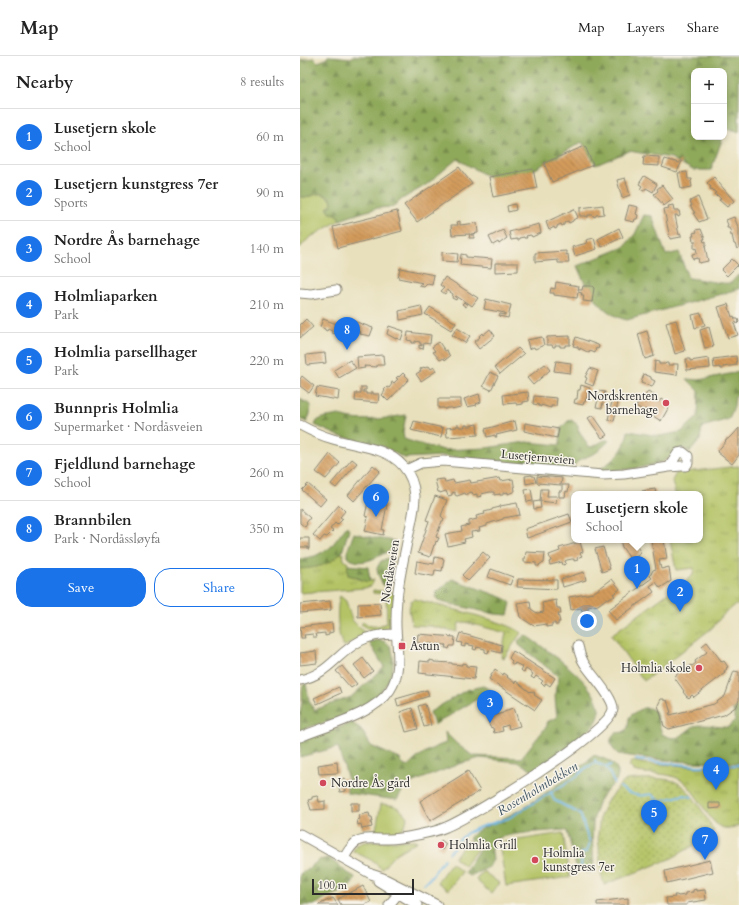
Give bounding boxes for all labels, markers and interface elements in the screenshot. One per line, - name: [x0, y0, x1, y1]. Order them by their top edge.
- text: Map: [20, 15, 59, 41]
- text: Map: [578, 18, 605, 37]
- text: Layers: [627, 18, 665, 37]
- text: Share: [687, 18, 719, 37]
- map controls: [691, 68, 727, 140]
- button: +: [691, 68, 727, 104]
- text: Nearby: [16, 71, 73, 94]
- text: 8 results: [240, 73, 284, 91]
- button: −: [691, 104, 727, 140]
- text: Lusetjern skole: [54, 118, 157, 138]
- text: 1: [26, 128, 32, 146]
- text: 60 m: [256, 128, 284, 146]
- text: School: [54, 138, 91, 156]
- text: Lusetjern kunstgress 7er: [54, 174, 218, 194]
- text: 2: [26, 184, 32, 202]
- text: 90 m: [256, 184, 284, 202]
- text: Sports: [54, 194, 88, 212]
- text: Nordre Ås barnehage: [54, 230, 200, 250]
- text: 3: [26, 240, 32, 258]
- text: 140 m: [250, 240, 284, 258]
- text: School: [54, 250, 91, 268]
- text: Holmliaparken: [54, 286, 158, 306]
- text: 4: [26, 296, 32, 314]
- text: 210 m: [250, 296, 284, 314]
- text: Park: [54, 306, 79, 324]
- pin: 8: [334, 317, 360, 350]
- text: Holmlia parsellhager: [54, 342, 197, 362]
- text: 5: [26, 352, 32, 370]
- text: 220 m: [250, 352, 284, 370]
- text: Park: [54, 362, 79, 380]
- place label: Nordskrenten barnehage: [587, 388, 658, 418]
- text: Bunnpris Holmlia: [54, 398, 179, 418]
- marker: Nordskrenten barnehage: [661, 398, 671, 408]
- text: 6: [26, 408, 32, 426]
- text: 230 m: [250, 408, 284, 426]
- text: Supermarket · Nordåsveien: [54, 418, 203, 436]
- street label: Lusetjernveien: [500, 446, 576, 468]
- text: Fjeldlund barnehage: [54, 454, 196, 474]
- text: 7: [26, 464, 32, 482]
- text: 260 m: [250, 464, 284, 482]
- text: School: [54, 474, 91, 492]
- pin: 6: [363, 484, 389, 517]
- popup: [571, 491, 703, 543]
- text: Lusetjern skole: [586, 498, 688, 518]
- text: Brannbilen: [54, 510, 132, 530]
- text: School: [586, 518, 623, 536]
- text: 8: [26, 520, 32, 538]
- text: 350 m: [250, 520, 284, 538]
- text: Park · Nordåssløyfa: [54, 530, 160, 548]
- street label: Nordåsveien: [377, 538, 403, 604]
- pin: 1: [624, 556, 650, 589]
- button: Save: [16, 568, 146, 607]
- button: Share: [154, 568, 284, 607]
- pin: 2: [667, 579, 693, 612]
- your location: [577, 611, 597, 631]
- place label: Åstun: [410, 637, 440, 654]
- marker: Åstun: [397, 641, 407, 651]
- place label: Holmlia skole: [621, 660, 691, 676]
- marker: Holmlia skole: [694, 663, 704, 673]
- pin: 3: [477, 690, 503, 723]
- water label: Rosenholmbekken: [494, 757, 582, 820]
- pin: 4: [703, 757, 729, 790]
- place label: Nordre Ås gård: [331, 774, 411, 791]
- marker: Nordre Ås gård: [318, 778, 328, 788]
- pin: 5: [641, 800, 667, 833]
- pin: 7: [692, 827, 718, 860]
- place label: Holmlia Grill: [449, 837, 517, 853]
- marker: Holmlia Grill: [436, 840, 446, 850]
- place label: Holmlia kunstgress 7er: [543, 845, 615, 875]
- marker: Holmlia kunstgress 7er: [530, 855, 540, 865]
- scale bar: [312, 877, 414, 896]
- text: 100 m: [318, 878, 347, 893]

